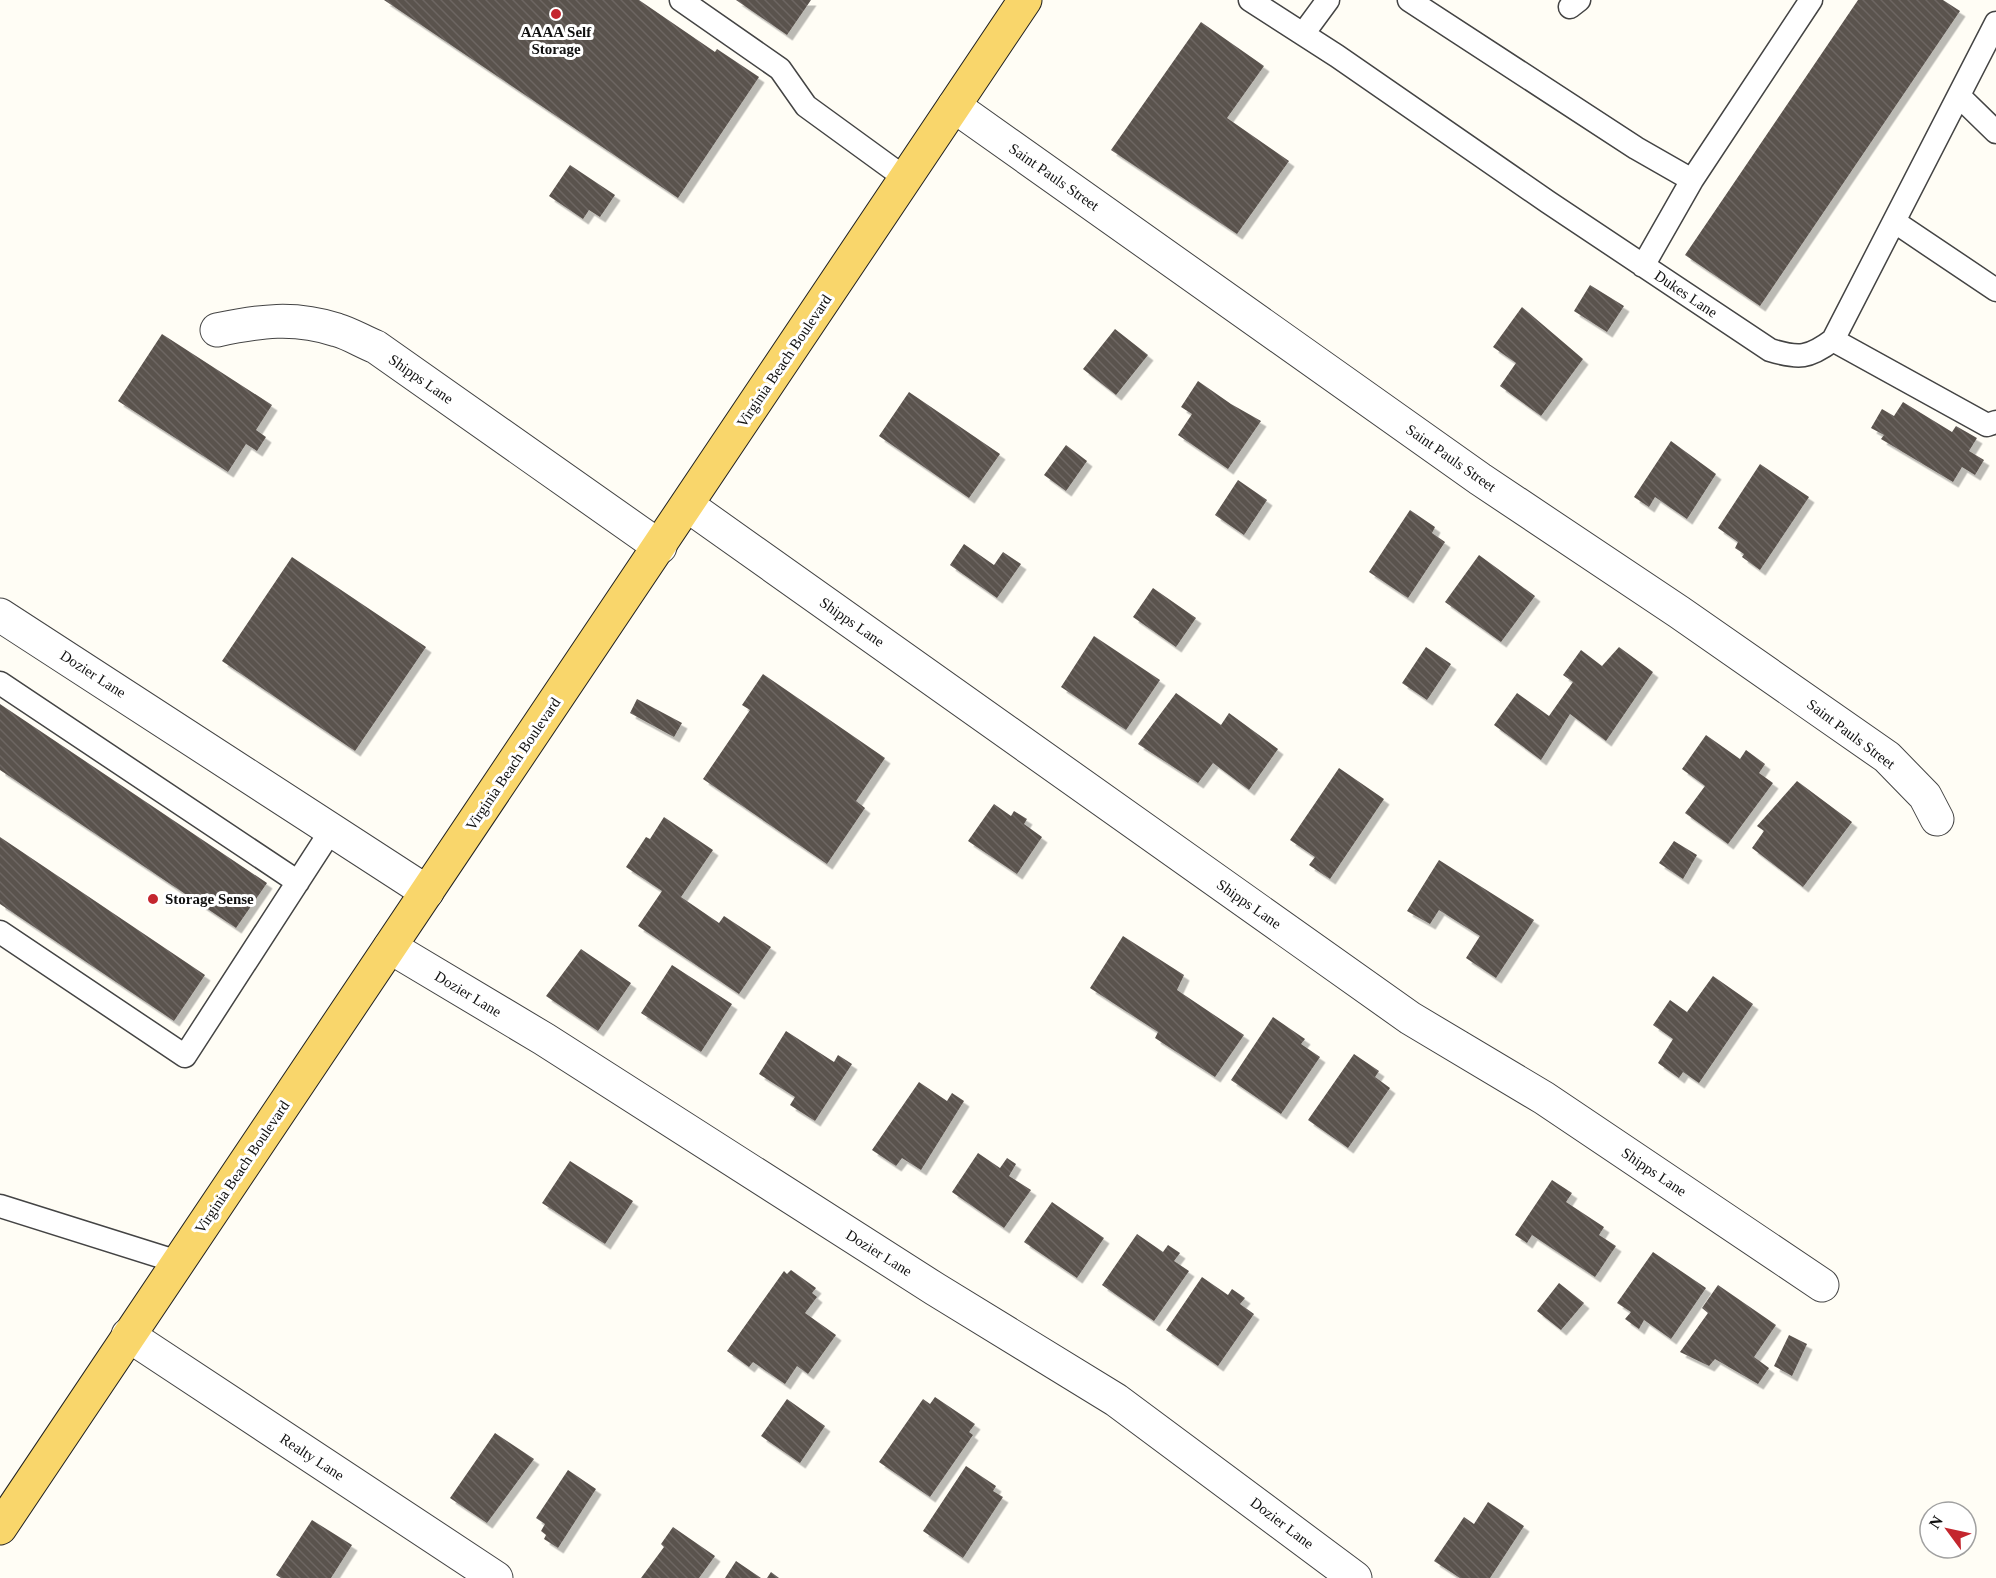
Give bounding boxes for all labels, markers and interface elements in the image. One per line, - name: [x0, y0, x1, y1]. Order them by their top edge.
- marker: AAAA Self Storage: [549, 7, 563, 21]
- place label: AAAA Self Storage: [521, 24, 592, 57]
- street label: Saint Pauls Street: [1006, 140, 1103, 214]
- street label: Dukes Lane: [1652, 267, 1721, 321]
- street label: Virginia Beach Boulevard: [734, 291, 835, 430]
- street label: Shipps Lane: [386, 351, 456, 407]
- street label: Saint Pauls Street: [1403, 421, 1500, 495]
- street label: Shipps Lane: [817, 594, 887, 650]
- street label: Dozier Lane: [57, 647, 129, 701]
- street label: Virginia Beach Boulevard: [463, 694, 564, 833]
- street label: Saint Pauls Street: [1804, 696, 1899, 773]
- street label: Shipps Lane: [1214, 876, 1284, 932]
- place label: Storage Sense: [165, 891, 254, 907]
- marker: Storage Sense: [146, 892, 160, 906]
- street label: Dozier Lane: [432, 968, 504, 1020]
- street label: Virginia Beach Boulevard: [192, 1097, 293, 1236]
- street label: Shipps Lane: [1619, 1145, 1690, 1200]
- street label: Dozier Lane: [843, 1226, 915, 1280]
- street label: Realty Lane: [277, 1430, 347, 1484]
- street label: Dozier Lane: [1247, 1494, 1317, 1552]
- north arrow: [1918, 1500, 1978, 1560]
- text: N: [1926, 1512, 1946, 1532]

